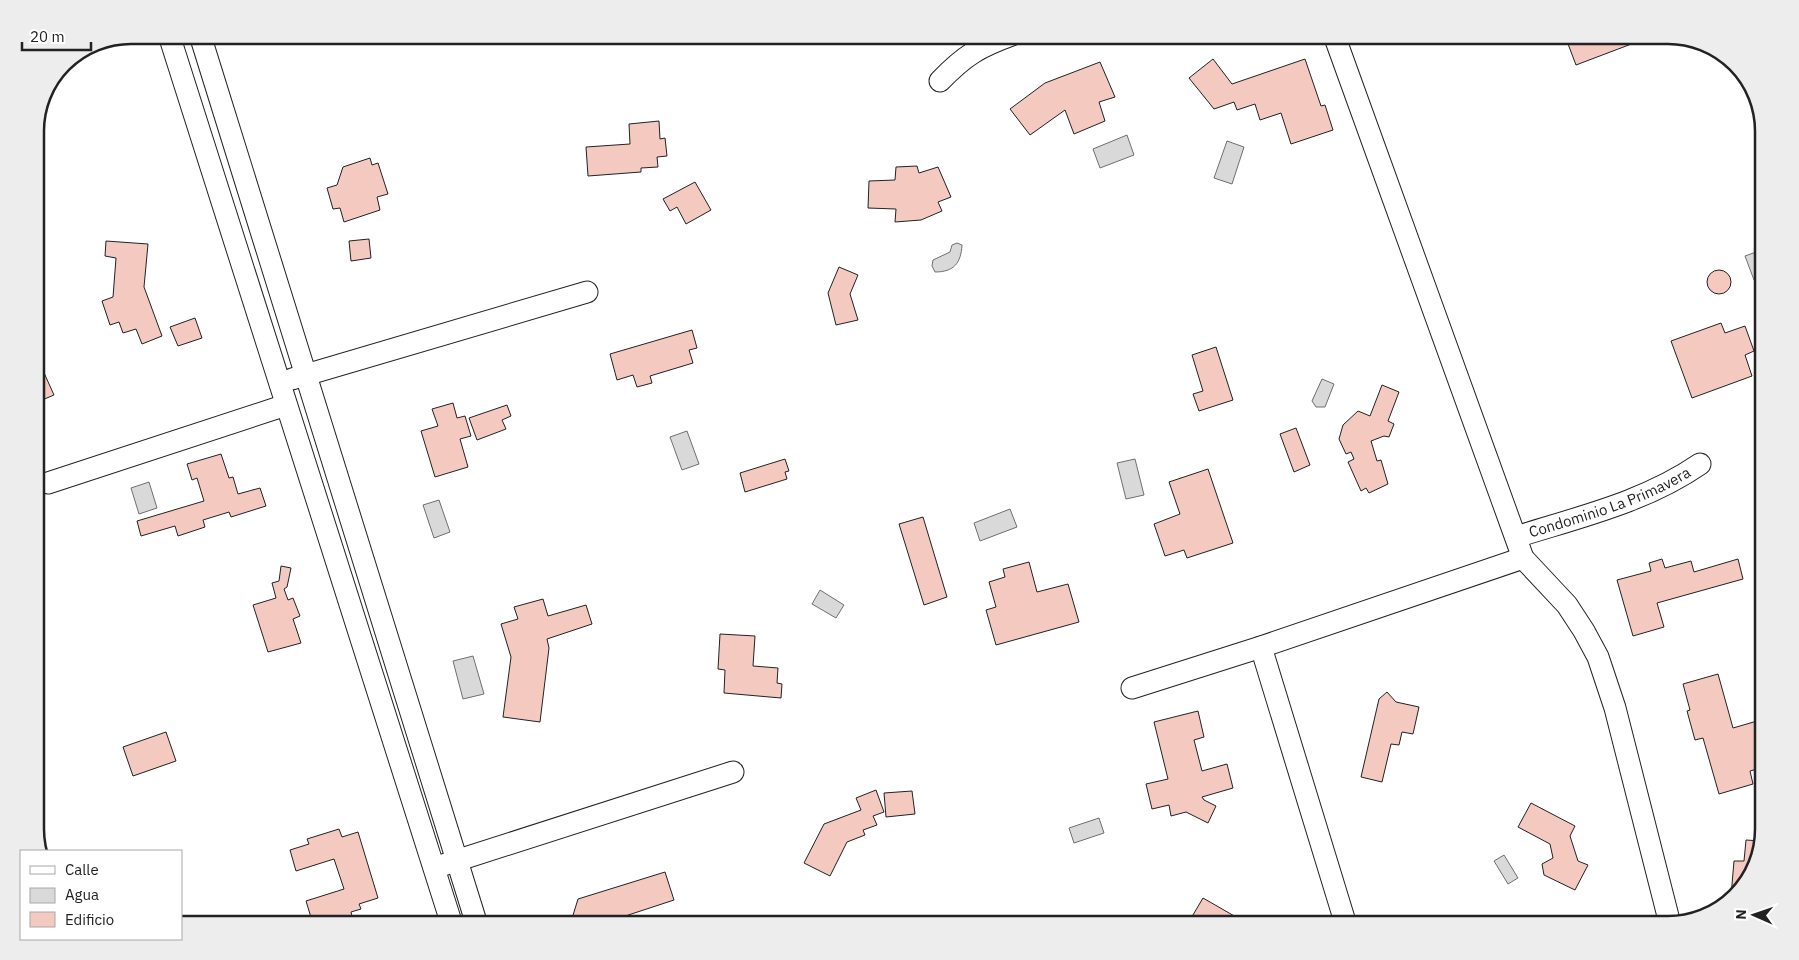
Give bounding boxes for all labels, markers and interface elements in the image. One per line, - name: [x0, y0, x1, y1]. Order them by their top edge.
- scale bar: [22, 20, 91, 52]
- text: 20 m: [30, 27, 65, 46]
- street label: Condominio La Primavera: [1527, 463, 1694, 541]
- legend: [20, 850, 182, 940]
- text: Calle: [65, 860, 99, 879]
- text: Agua: [65, 885, 99, 904]
- north arrow: [1729, 890, 1779, 940]
- text: N: [1732, 909, 1750, 920]
- text: Edificio: [65, 910, 114, 929]

